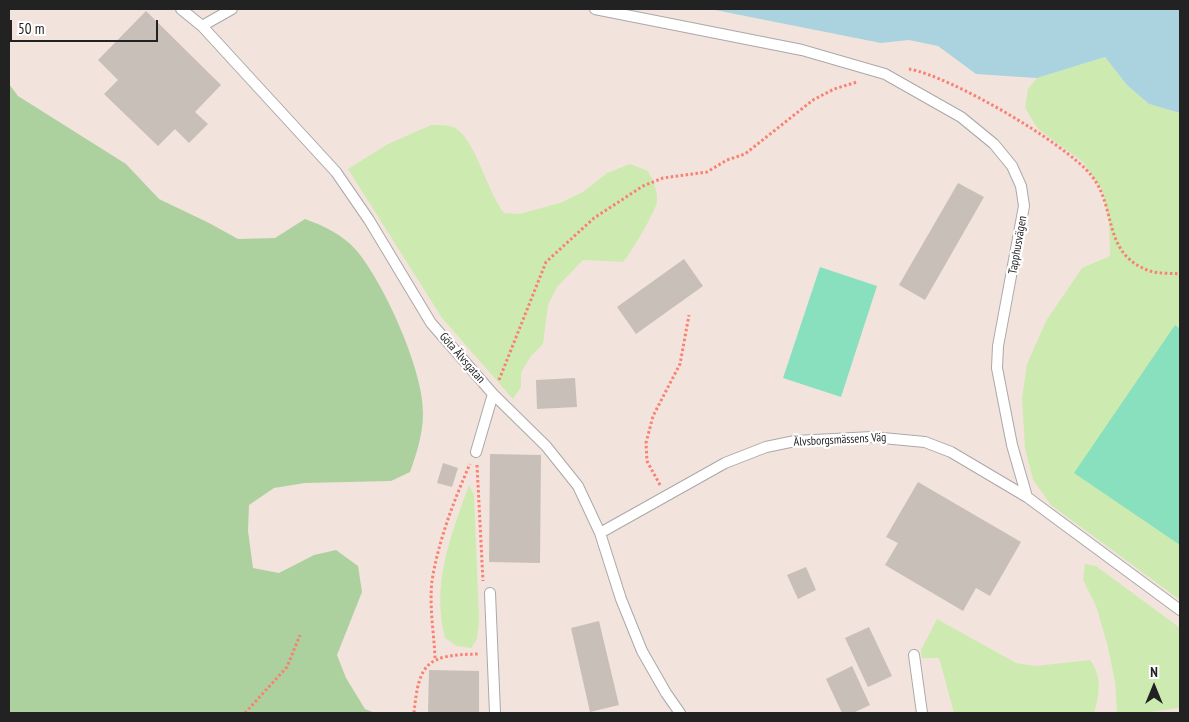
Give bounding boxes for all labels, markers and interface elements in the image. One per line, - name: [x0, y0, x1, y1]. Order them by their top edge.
- scale bar: [12, 10, 160, 42]
- text: 50 m: [18, 19, 44, 38]
- street label: Tapphusvägen: [1006, 215, 1030, 275]
- street label: Göta Älvsgatan: [436, 330, 488, 386]
- street label: Älvsborgsmässens Väg: [793, 430, 887, 450]
- north arrow: [1129, 662, 1179, 712]
- text: N: [1150, 663, 1158, 681]

